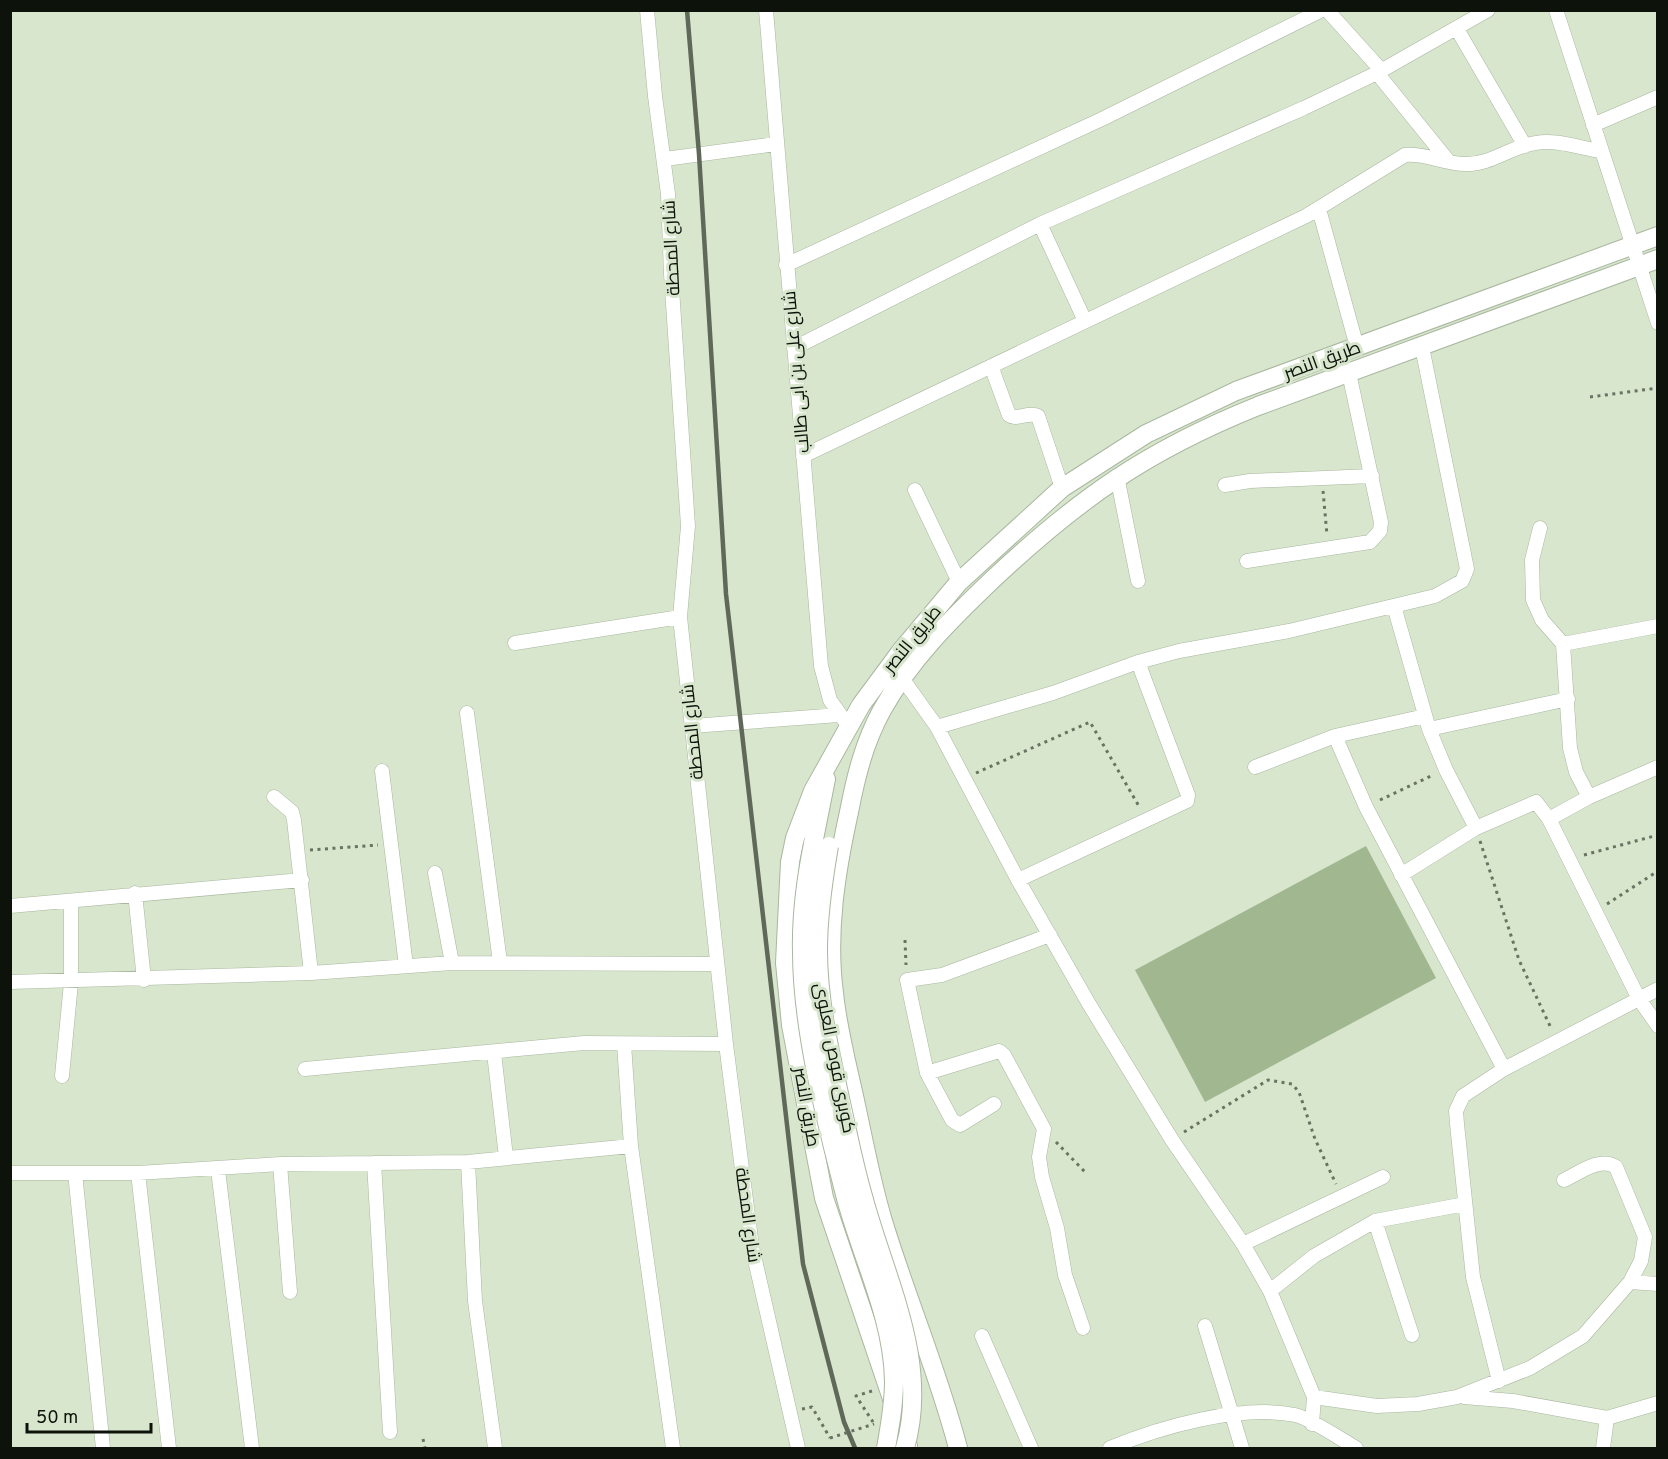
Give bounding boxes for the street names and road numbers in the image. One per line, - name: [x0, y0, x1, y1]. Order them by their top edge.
- street label: شارع المحطة: [659, 199, 686, 296]
- street label: شارع على بن ابى طالب: [779, 290, 816, 454]
- street label: طريق النصر: [1280, 337, 1364, 386]
- street label: طريق النصر: [878, 601, 947, 679]
- street label: شارع المحطة: [677, 683, 710, 781]
- street label: كوبرى قوص العلوى: [808, 981, 859, 1135]
- street label: طريق النصر: [787, 1065, 824, 1149]
- street label: شارع المحطة: [728, 1166, 765, 1264]

